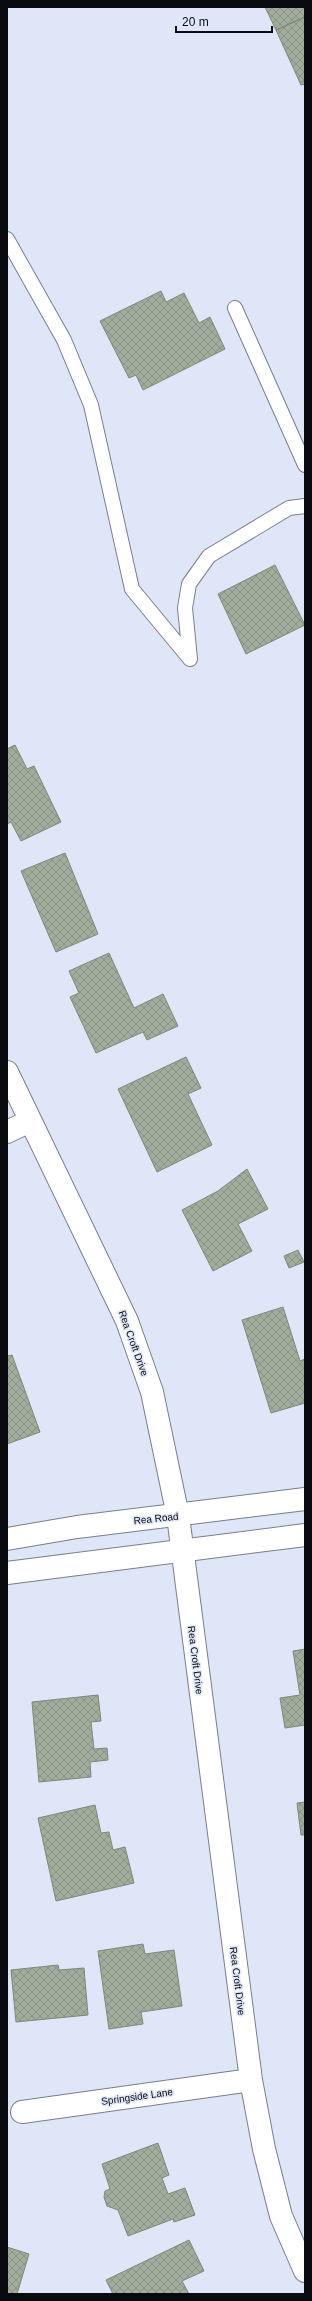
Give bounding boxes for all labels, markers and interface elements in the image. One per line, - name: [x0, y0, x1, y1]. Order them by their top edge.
- scale bar: [176, 8, 272, 34]
- text: 20 m: [182, 15, 209, 29]
- street label: Rea Croft Drive: [117, 1309, 151, 1378]
- street label: Rea Road: [133, 1511, 179, 1526]
- street label: Rea Croft Drive: [186, 1625, 205, 1695]
- street label: Rea Croft Drive: [228, 1946, 247, 2016]
- street label: Springside Lane: [101, 2086, 174, 2107]

